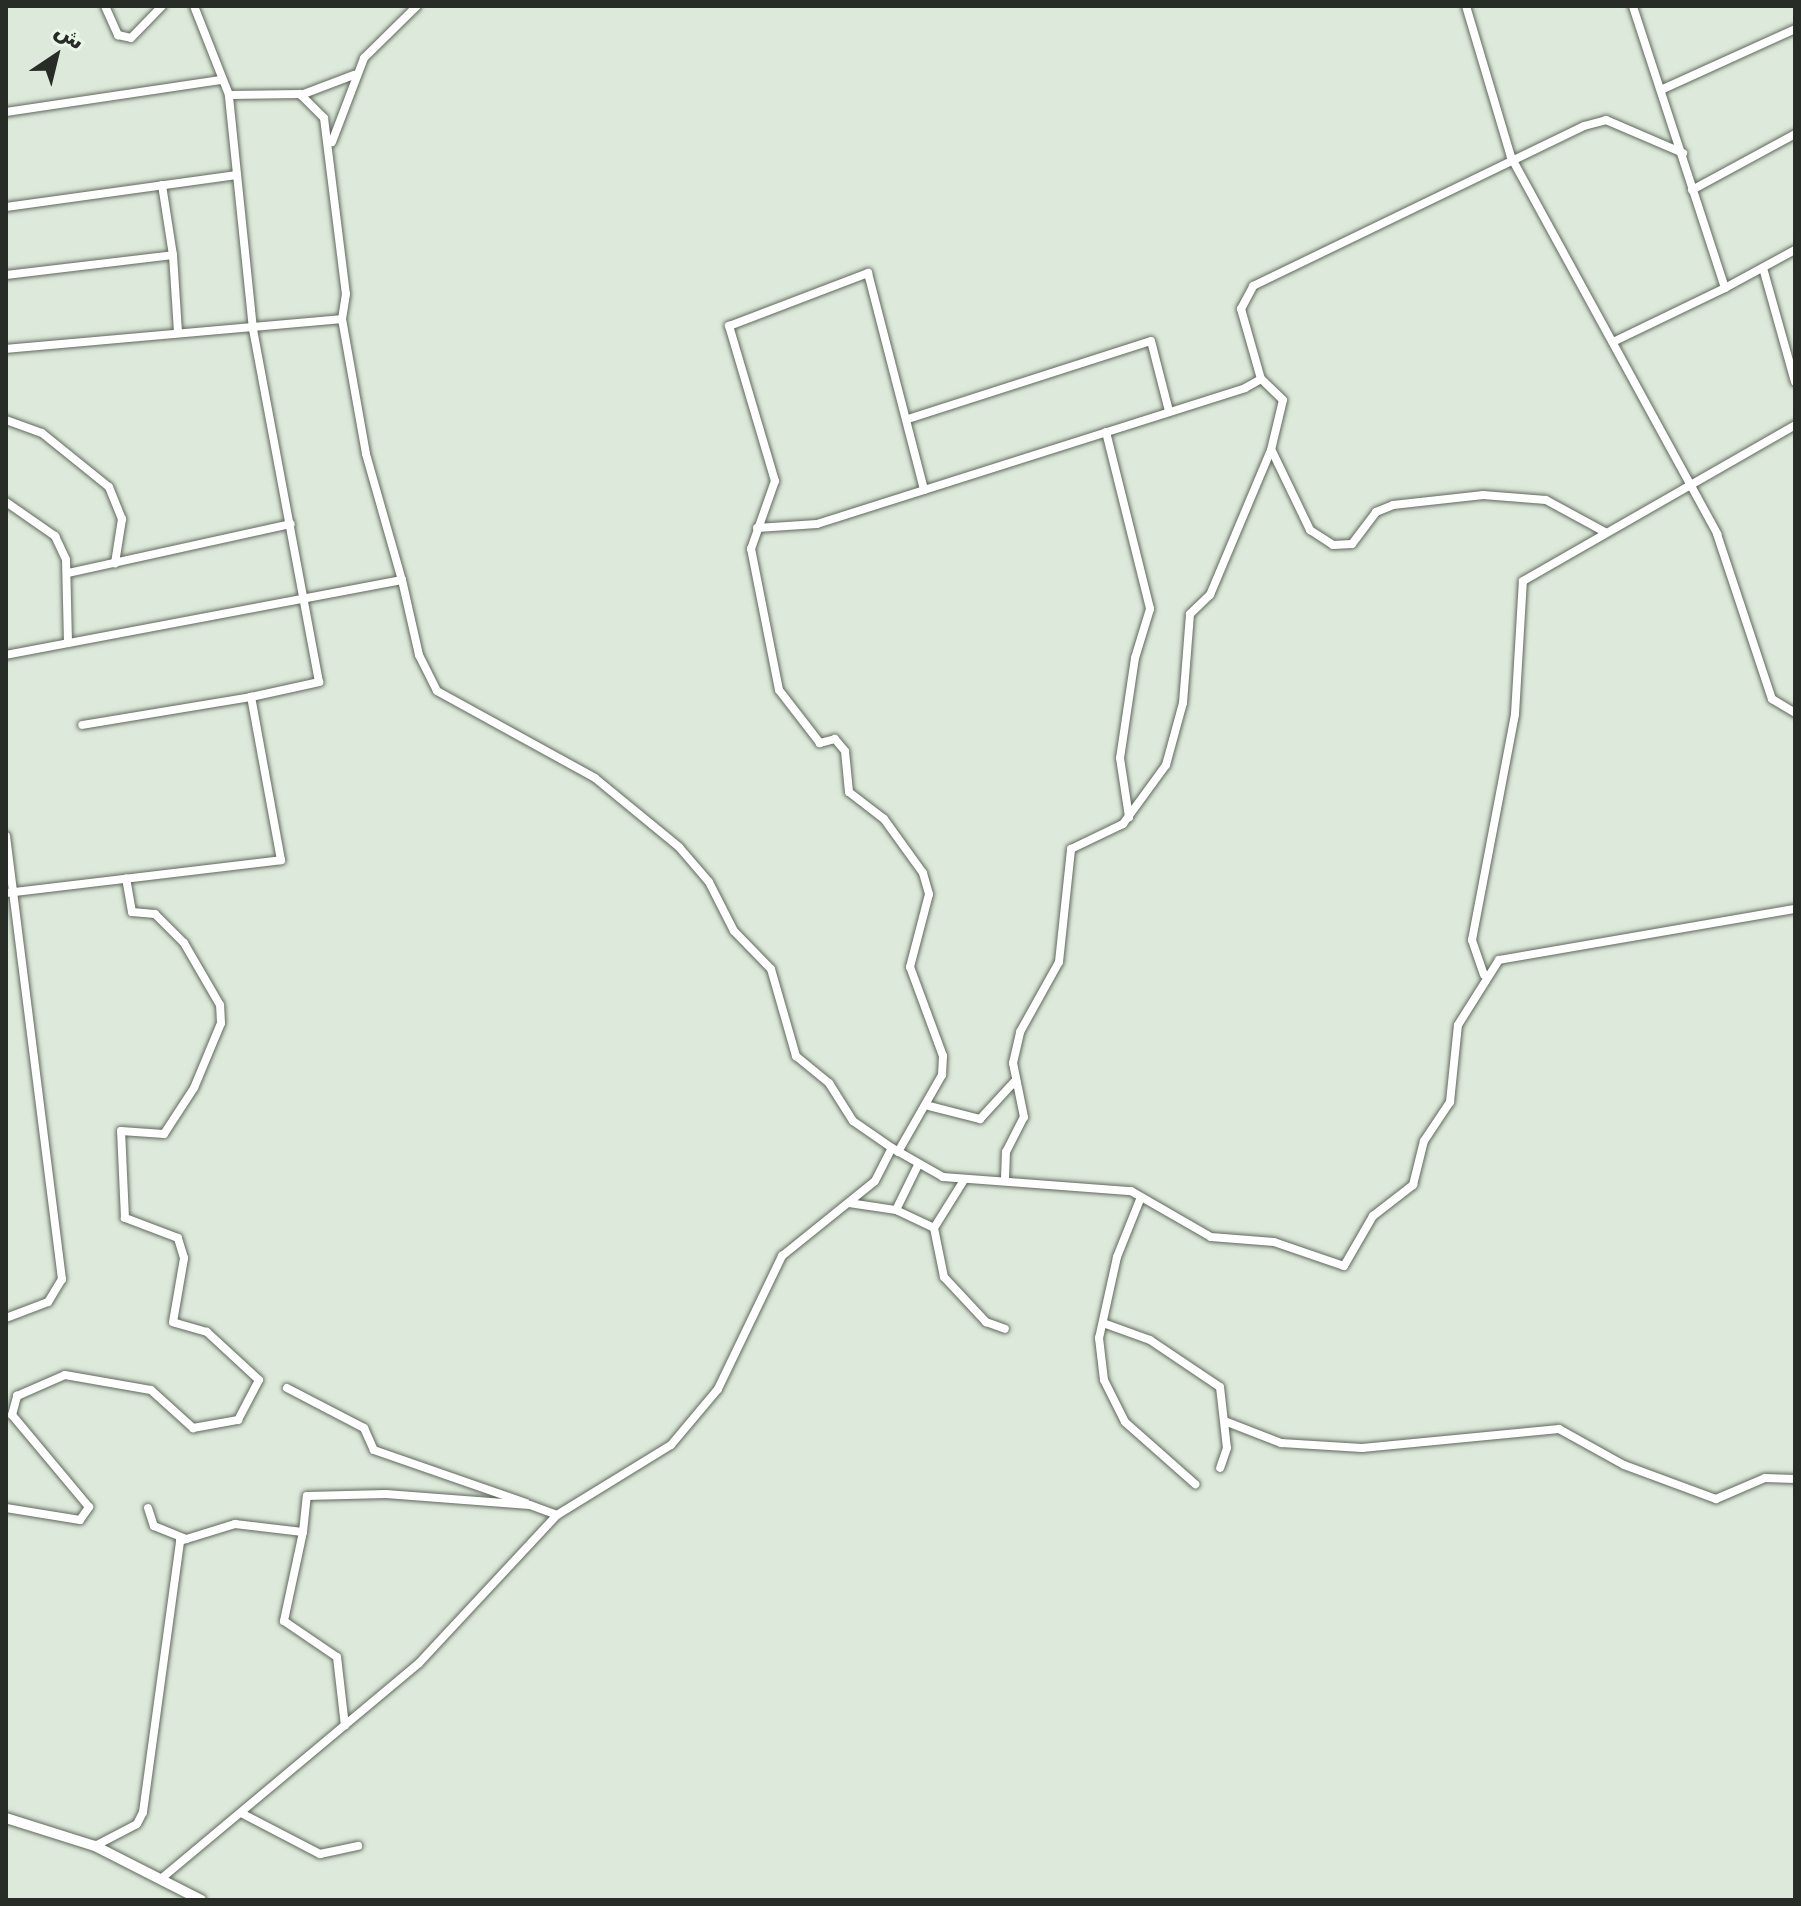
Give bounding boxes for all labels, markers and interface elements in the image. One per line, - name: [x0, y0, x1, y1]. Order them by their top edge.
- north arrow: [16, 16, 96, 96]
- text: ش: [50, 17, 90, 55]

